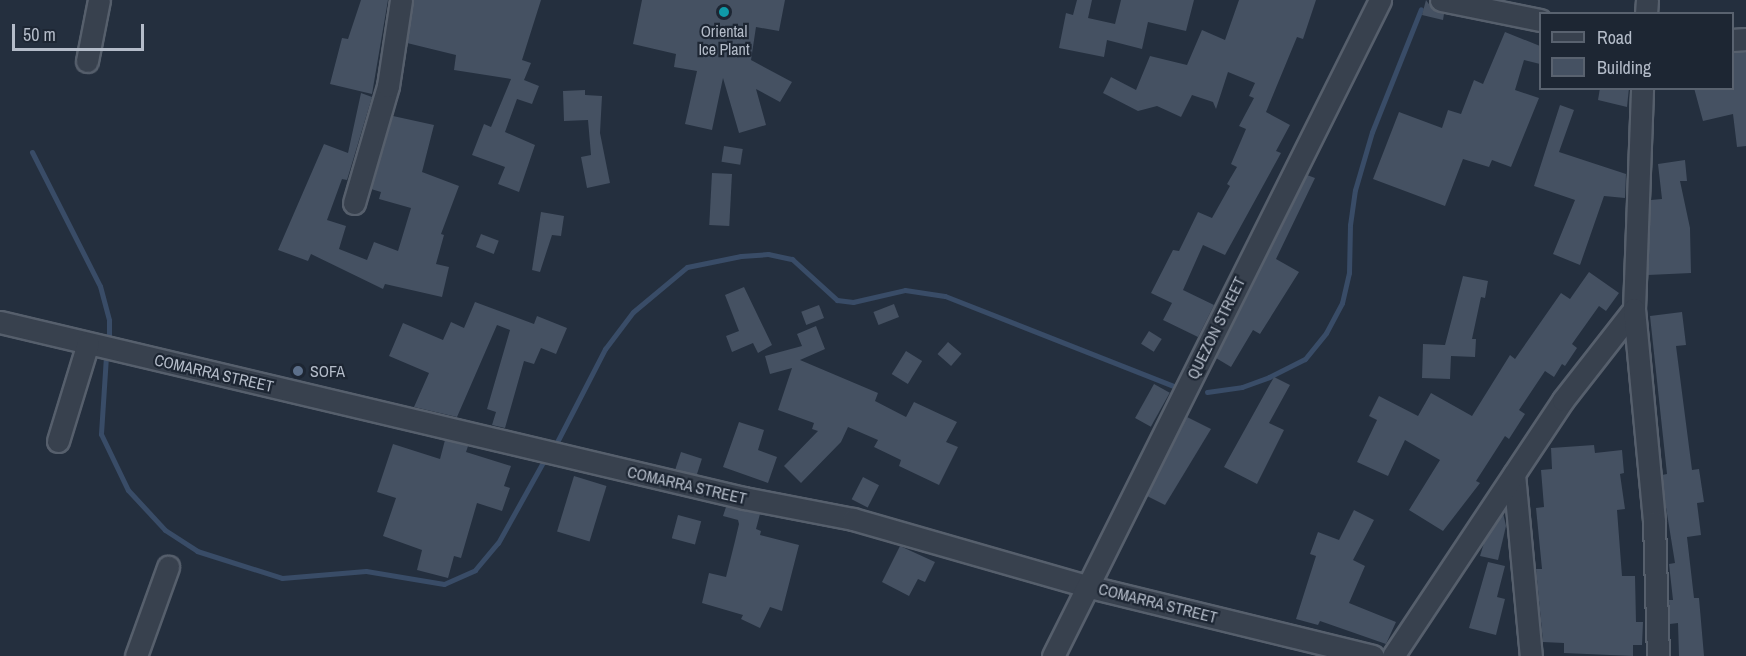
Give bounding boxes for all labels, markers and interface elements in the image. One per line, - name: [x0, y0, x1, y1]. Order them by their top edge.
- marker: Oriental Ice Plant: [717, 5, 731, 19]
- scale bar: [15, 12, 147, 50]
- legend: [1539, 12, 1734, 90]
- place label: Oriental Ice Plant: [698, 21, 750, 59]
- text: 50 m: [23, 22, 56, 47]
- text: Road: [1597, 25, 1632, 50]
- text: Building: [1597, 55, 1651, 80]
- street label: QUEZON STREET: [1183, 274, 1249, 382]
- street label: COMARRA STREET: [152, 350, 276, 396]
- place label: SOFA: [310, 361, 345, 381]
- marker: SOFA: [291, 364, 305, 378]
- street label: COMARRA STREET: [625, 462, 749, 508]
- street label: COMARRA STREET: [1096, 579, 1220, 627]

